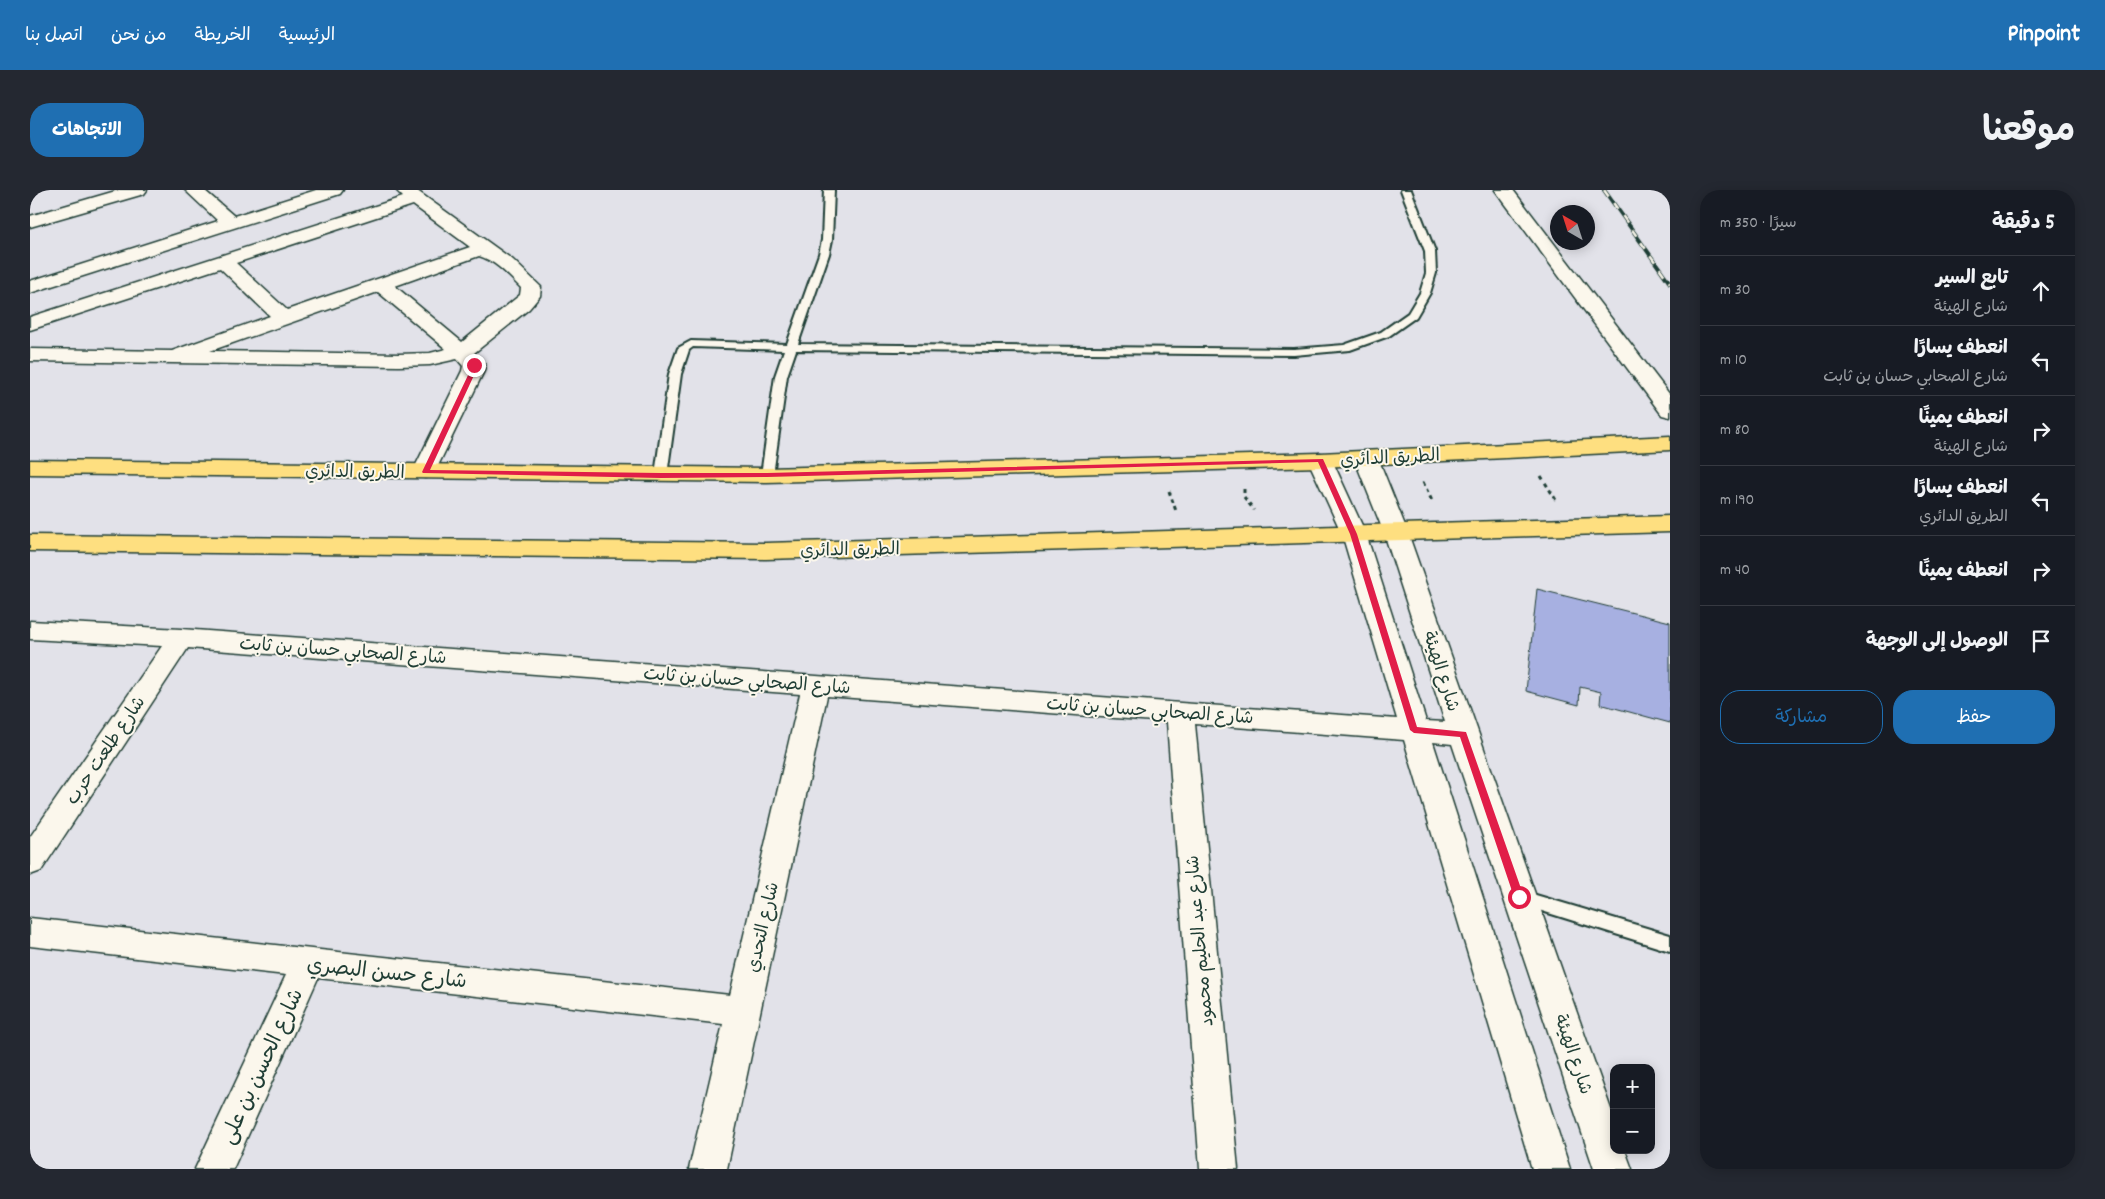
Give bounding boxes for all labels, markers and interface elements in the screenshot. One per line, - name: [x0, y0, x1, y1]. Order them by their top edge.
- text: Pinpoint: [2008, 18, 2080, 52]
- text: اتصل بنا: [25, 24, 83, 49]
- text: من نحن: [111, 24, 167, 49]
- text: الخريطة: [195, 24, 251, 49]
- text: الرئيسية: [279, 24, 335, 49]
- button: الاتجاهات: [30, 103, 144, 157]
- text: موقعنا: [1982, 108, 2075, 158]
- north arrow: [1550, 205, 1595, 250]
- text: 5 دقيقة: [1992, 209, 2055, 239]
- text: سيرًا · 350 m: [1720, 212, 1797, 235]
- text: تابع السير: [1936, 266, 2008, 293]
- icon: ahead: [2027, 277, 2055, 305]
- text: 30 m: [1720, 279, 1751, 302]
- text: شارع الهيئة: [1934, 296, 2008, 319]
- text: انعطف يسارًا: [1914, 336, 2008, 363]
- icon: left: [2027, 347, 2055, 375]
- text: 10 m: [1720, 349, 1747, 372]
- route end: [463, 354, 486, 377]
- text: شارع الصحابي حسان بن ثابت: [1823, 366, 2008, 389]
- text: انعطف يمينًا: [1919, 406, 2008, 433]
- icon: right: [2027, 417, 2055, 445]
- text: 80 m: [1720, 419, 1750, 442]
- text: شارع الهيئة: [1934, 436, 2008, 459]
- street label: الطريق الدائري: [1340, 444, 1441, 475]
- street label: الطريق الدائري: [305, 460, 405, 487]
- text: انعطف يسارًا: [1914, 476, 2008, 503]
- icon: left: [2027, 487, 2055, 515]
- text: 190 m: [1720, 489, 1754, 512]
- text: الطريق الدائري: [1919, 506, 2008, 529]
- street label: الطريق الدائري: [800, 538, 900, 565]
- icon: right: [2027, 557, 2055, 585]
- text: 40 m: [1720, 559, 1750, 582]
- text: انعطف يمينًا: [1919, 559, 2008, 586]
- icon: arrive: [2027, 627, 2055, 655]
- street label: شارع الهيئة: [1415, 628, 1464, 715]
- text: الوصول إلى الوجهة: [1866, 629, 2008, 656]
- street label: شارع الصحابي حسان بن ثابت: [238, 633, 447, 673]
- street label: شارع الصحابي حسان بن ثابت: [642, 663, 851, 703]
- button: مشاركة: [1720, 690, 1883, 744]
- button: حفظ: [1893, 690, 2055, 744]
- street label: شارع طلعت حرب: [61, 692, 153, 811]
- street label: شارع الصحابي حسان بن ثابت: [1045, 693, 1254, 733]
- street label: شارع عبد الحليم محمود: [1182, 854, 1221, 1028]
- street label: شارع التحدي: [742, 880, 787, 975]
- route start: [1508, 886, 1531, 909]
- street label: شارع حسن البصري: [305, 952, 468, 998]
- street label: شارع الحسن بن على: [215, 985, 313, 1150]
- street label: شارع الهيئة: [1546, 1011, 1597, 1098]
- map controls: [1610, 1064, 1655, 1154]
- button: +: [1610, 1064, 1655, 1109]
- button: −: [1610, 1109, 1655, 1154]

